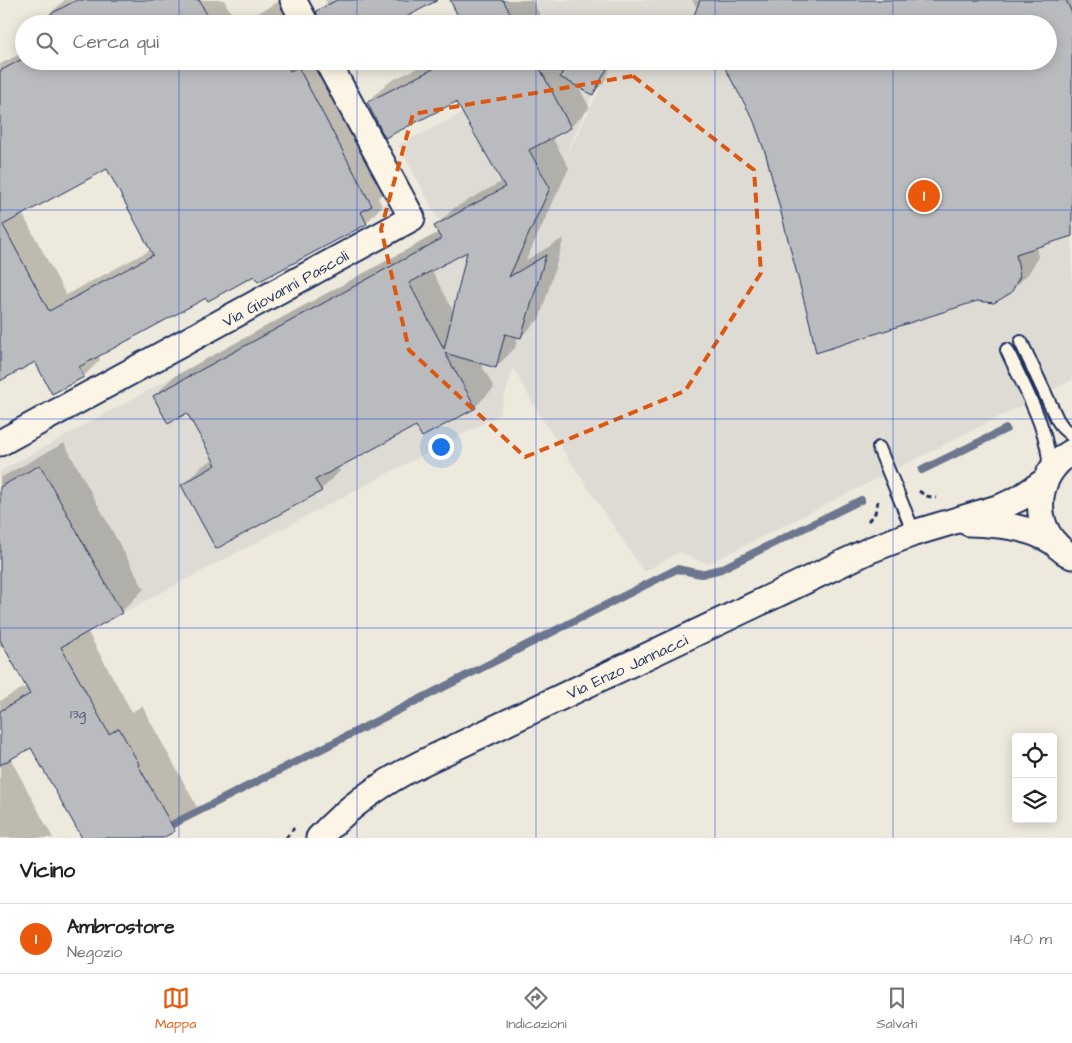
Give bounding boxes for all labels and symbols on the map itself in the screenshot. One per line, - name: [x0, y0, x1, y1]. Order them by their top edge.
- pin: 1: [908, 177, 940, 215]
- street label: Via Giovanni Pascoli: [218, 245, 353, 333]
- your location: [428, 434, 454, 460]
- street label: Via Enzo Jannacci: [563, 629, 692, 705]
- house number: 13g: [70, 704, 86, 724]

